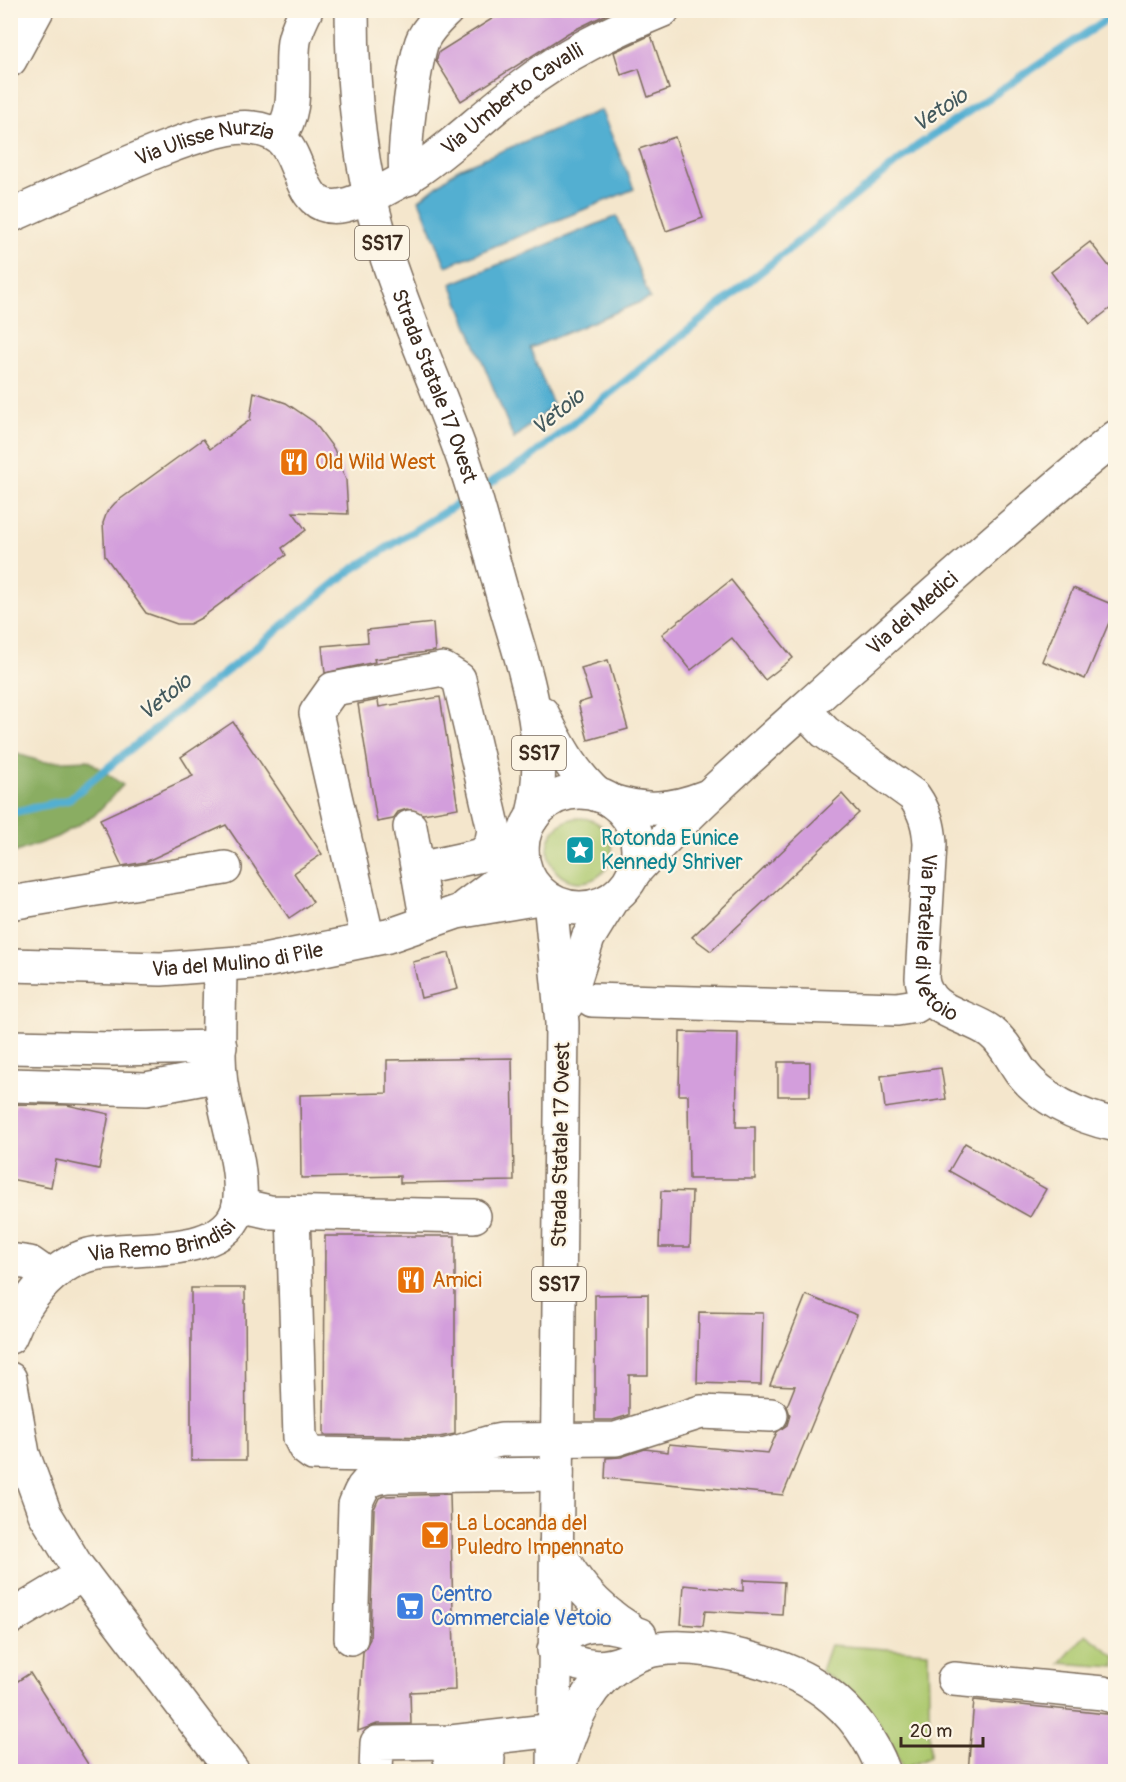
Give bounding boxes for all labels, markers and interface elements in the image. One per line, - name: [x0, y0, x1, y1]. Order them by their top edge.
- street label: Via Umberto Cavalli: [436, 36, 588, 161]
- water label: Vetoio: [907, 80, 975, 139]
- street label: Via Ulisse Nurzia: [131, 114, 279, 172]
- road number: SS17: [355, 226, 409, 260]
- street label: Strada Statale 17 Ovest: [385, 285, 484, 487]
- water label: Vetoio: [526, 381, 592, 442]
- restaurant icon: Old Wild West: [278, 446, 310, 478]
- place label: Old Wild West: [315, 449, 436, 476]
- street label: Via dei Medici: [861, 565, 964, 661]
- water label: Vetoio: [133, 666, 199, 727]
- road number: SS17: [512, 736, 566, 770]
- place label: Rotonda Eunice Kennedy Shriver: [601, 825, 743, 876]
- place icon: Rotonda Eunice Kennedy Shriver: [564, 834, 596, 866]
- street label: Via Pratelle di Vetoio: [908, 853, 962, 1027]
- street label: Via del Mulino di Pile: [151, 936, 326, 983]
- street label: Strada Statale 17 Ovest: [546, 1042, 576, 1248]
- street label: Via Remo Brindisi: [86, 1214, 241, 1268]
- restaurant icon: Amici: [395, 1264, 427, 1296]
- place label: Amici: [432, 1267, 482, 1294]
- road number: SS17: [532, 1267, 586, 1301]
- place label: La Locanda del Puledro Impennato: [456, 1510, 624, 1561]
- bar icon: La Locanda del Puledro Impennato: [419, 1519, 451, 1551]
- place label: Centro Commerciale Vetoio: [431, 1581, 612, 1632]
- supermarket icon: Centro Commerciale Vetoio: [394, 1590, 426, 1622]
- scale bar: [901, 1710, 984, 1748]
- text: 20 m: [910, 1720, 952, 1743]

